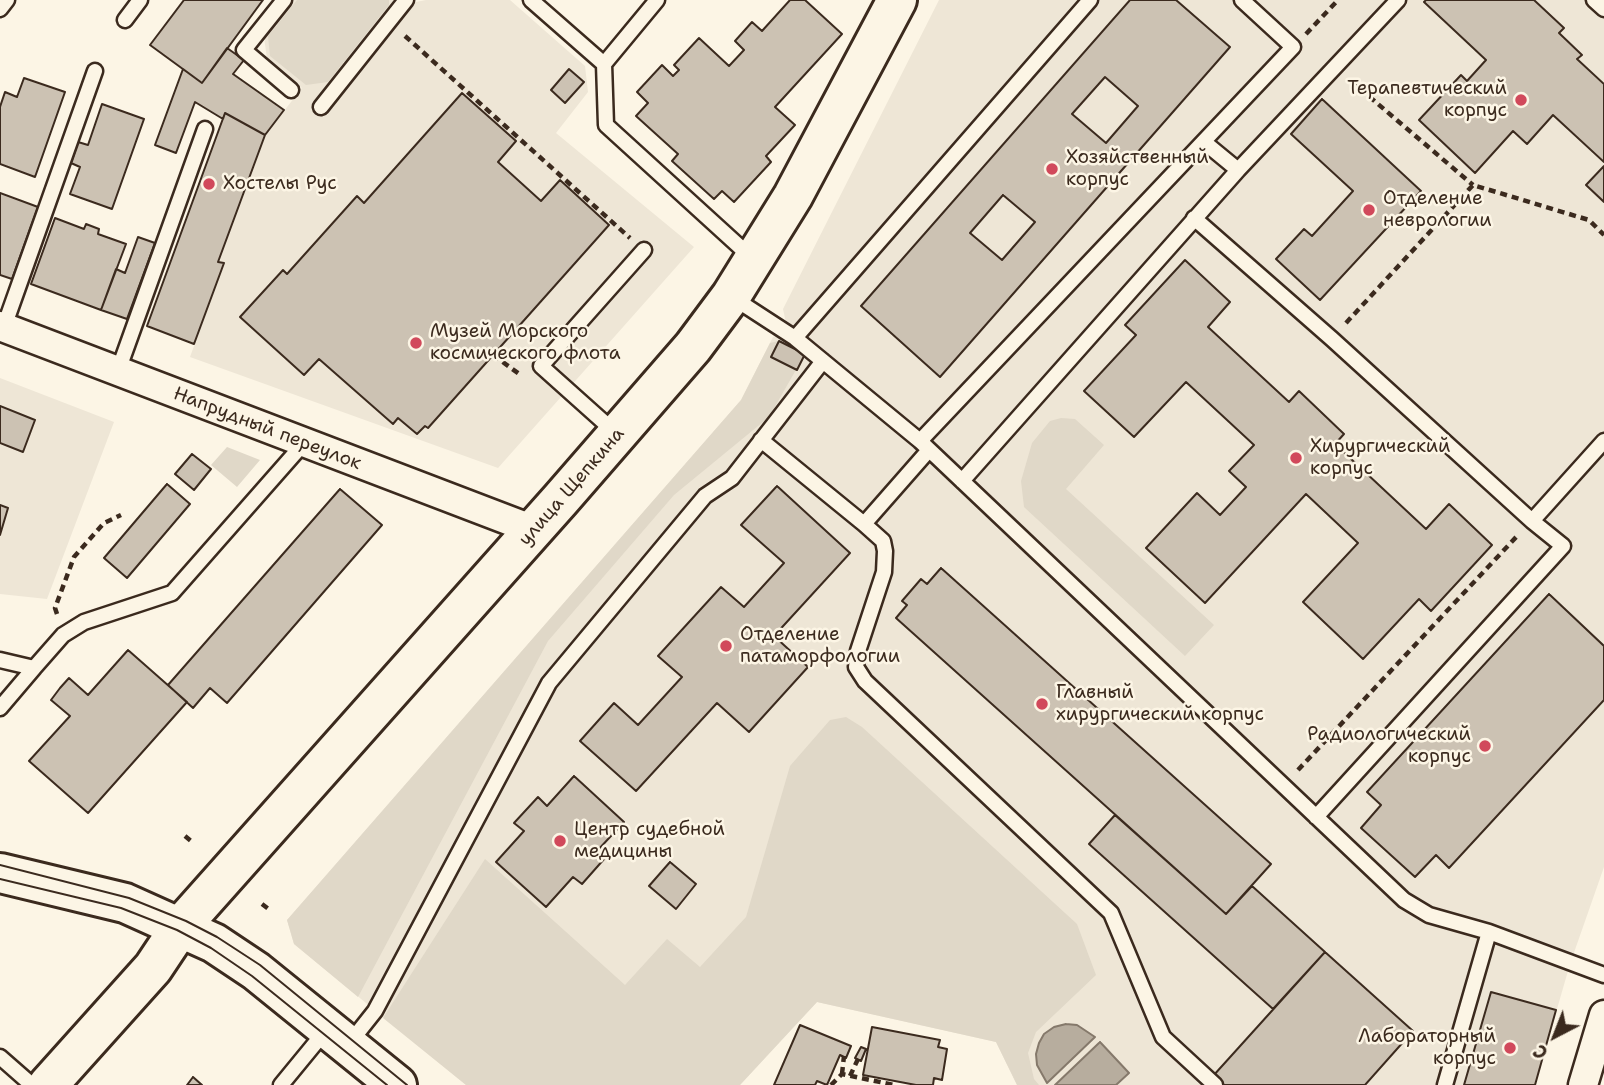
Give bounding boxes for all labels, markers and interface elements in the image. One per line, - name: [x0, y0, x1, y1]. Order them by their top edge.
- place label: Терапевтический корпус: [1347, 78, 1507, 122]
- marker: Терапевтический корпус: [1513, 92, 1529, 108]
- place label: Хозяйственный корпус: [1066, 147, 1209, 191]
- marker: Хозяйственный корпус: [1044, 161, 1060, 177]
- place label: Хостелы Рус: [223, 173, 337, 195]
- marker: Хостелы Рус: [201, 176, 217, 192]
- place label: Отделение неврологии: [1383, 188, 1492, 232]
- marker: Отделение неврологии: [1361, 202, 1377, 218]
- place label: Музей Морского космического флота: [430, 321, 620, 365]
- marker: Музей Морского космического флота: [408, 335, 424, 351]
- street label: Напрудный переулок: [170, 383, 364, 475]
- street label: улица Щепкина: [514, 423, 630, 551]
- place label: Хирургический корпус: [1310, 436, 1451, 480]
- marker: Хирургический корпус: [1288, 450, 1304, 466]
- place label: Отделение патаморфологии: [740, 624, 900, 668]
- marker: Отделение патаморфологии: [718, 638, 734, 654]
- place label: Главный хирургический корпус: [1056, 682, 1264, 726]
- marker: Главный хирургический корпус: [1034, 696, 1050, 712]
- place label: Радиологический корпус: [1307, 724, 1471, 768]
- marker: Радиологический корпус: [1477, 738, 1493, 754]
- place label: Центр судебной медицины: [574, 819, 725, 863]
- marker: Центр судебной медицины: [552, 833, 568, 849]
- north arrow: [1520, 1001, 1590, 1071]
- place label: Лабораторный корпус: [1358, 1026, 1496, 1070]
- text: С: [1528, 1039, 1553, 1065]
- marker: Лабораторный корпус: [1502, 1040, 1518, 1056]

